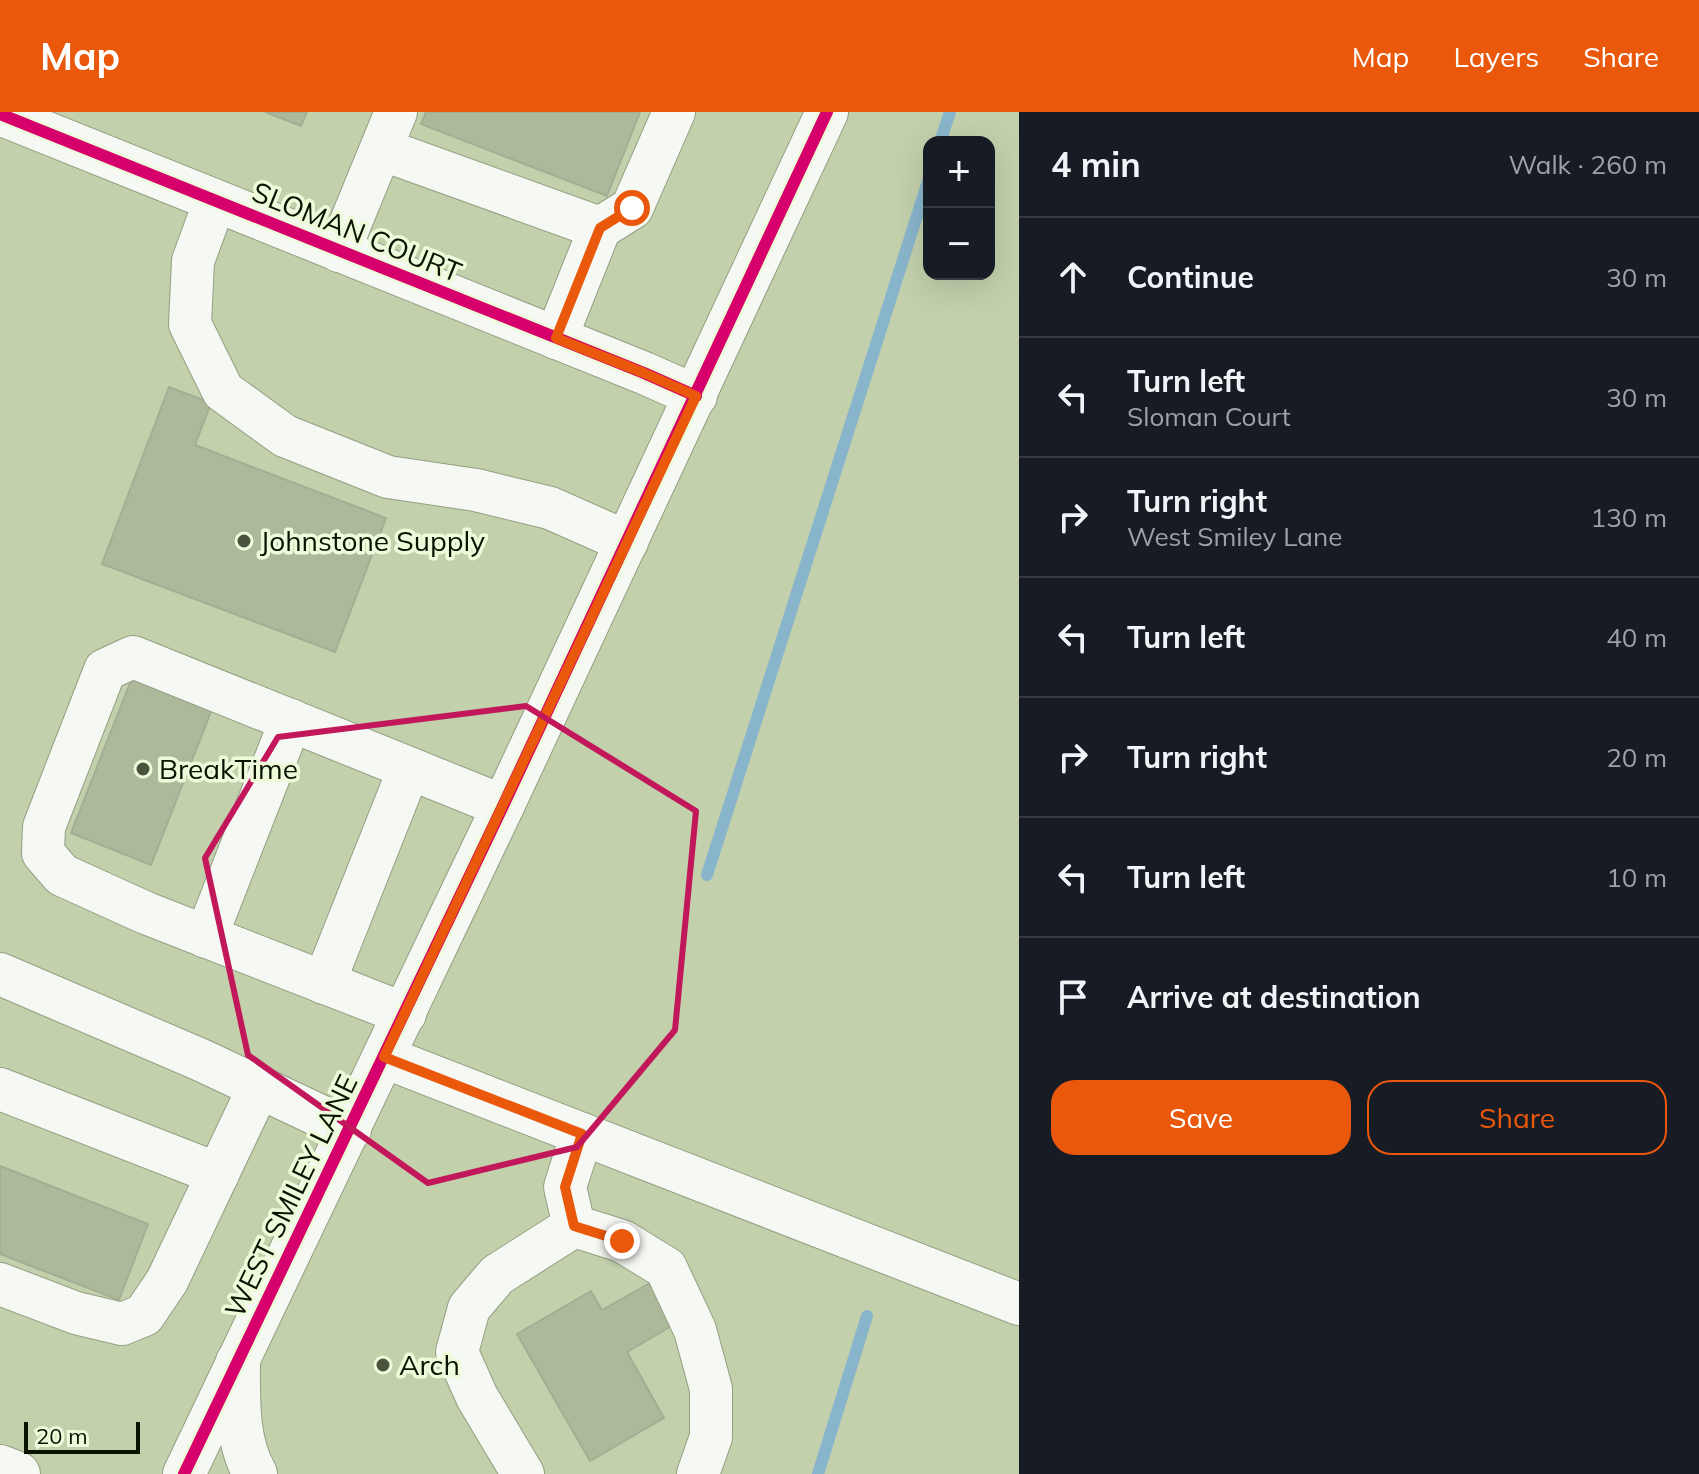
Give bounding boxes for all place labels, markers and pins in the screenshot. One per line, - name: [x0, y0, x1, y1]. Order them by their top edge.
- place label: Johnstone Supply: [260, 523, 485, 558]
- marker: Johnstone Supply: [235, 532, 253, 550]
- place label: BreakTime: [159, 751, 298, 786]
- marker: BreakTime: [134, 760, 152, 778]
- place label: Arch: [399, 1347, 460, 1382]
- marker: Arch: [374, 1356, 392, 1374]

